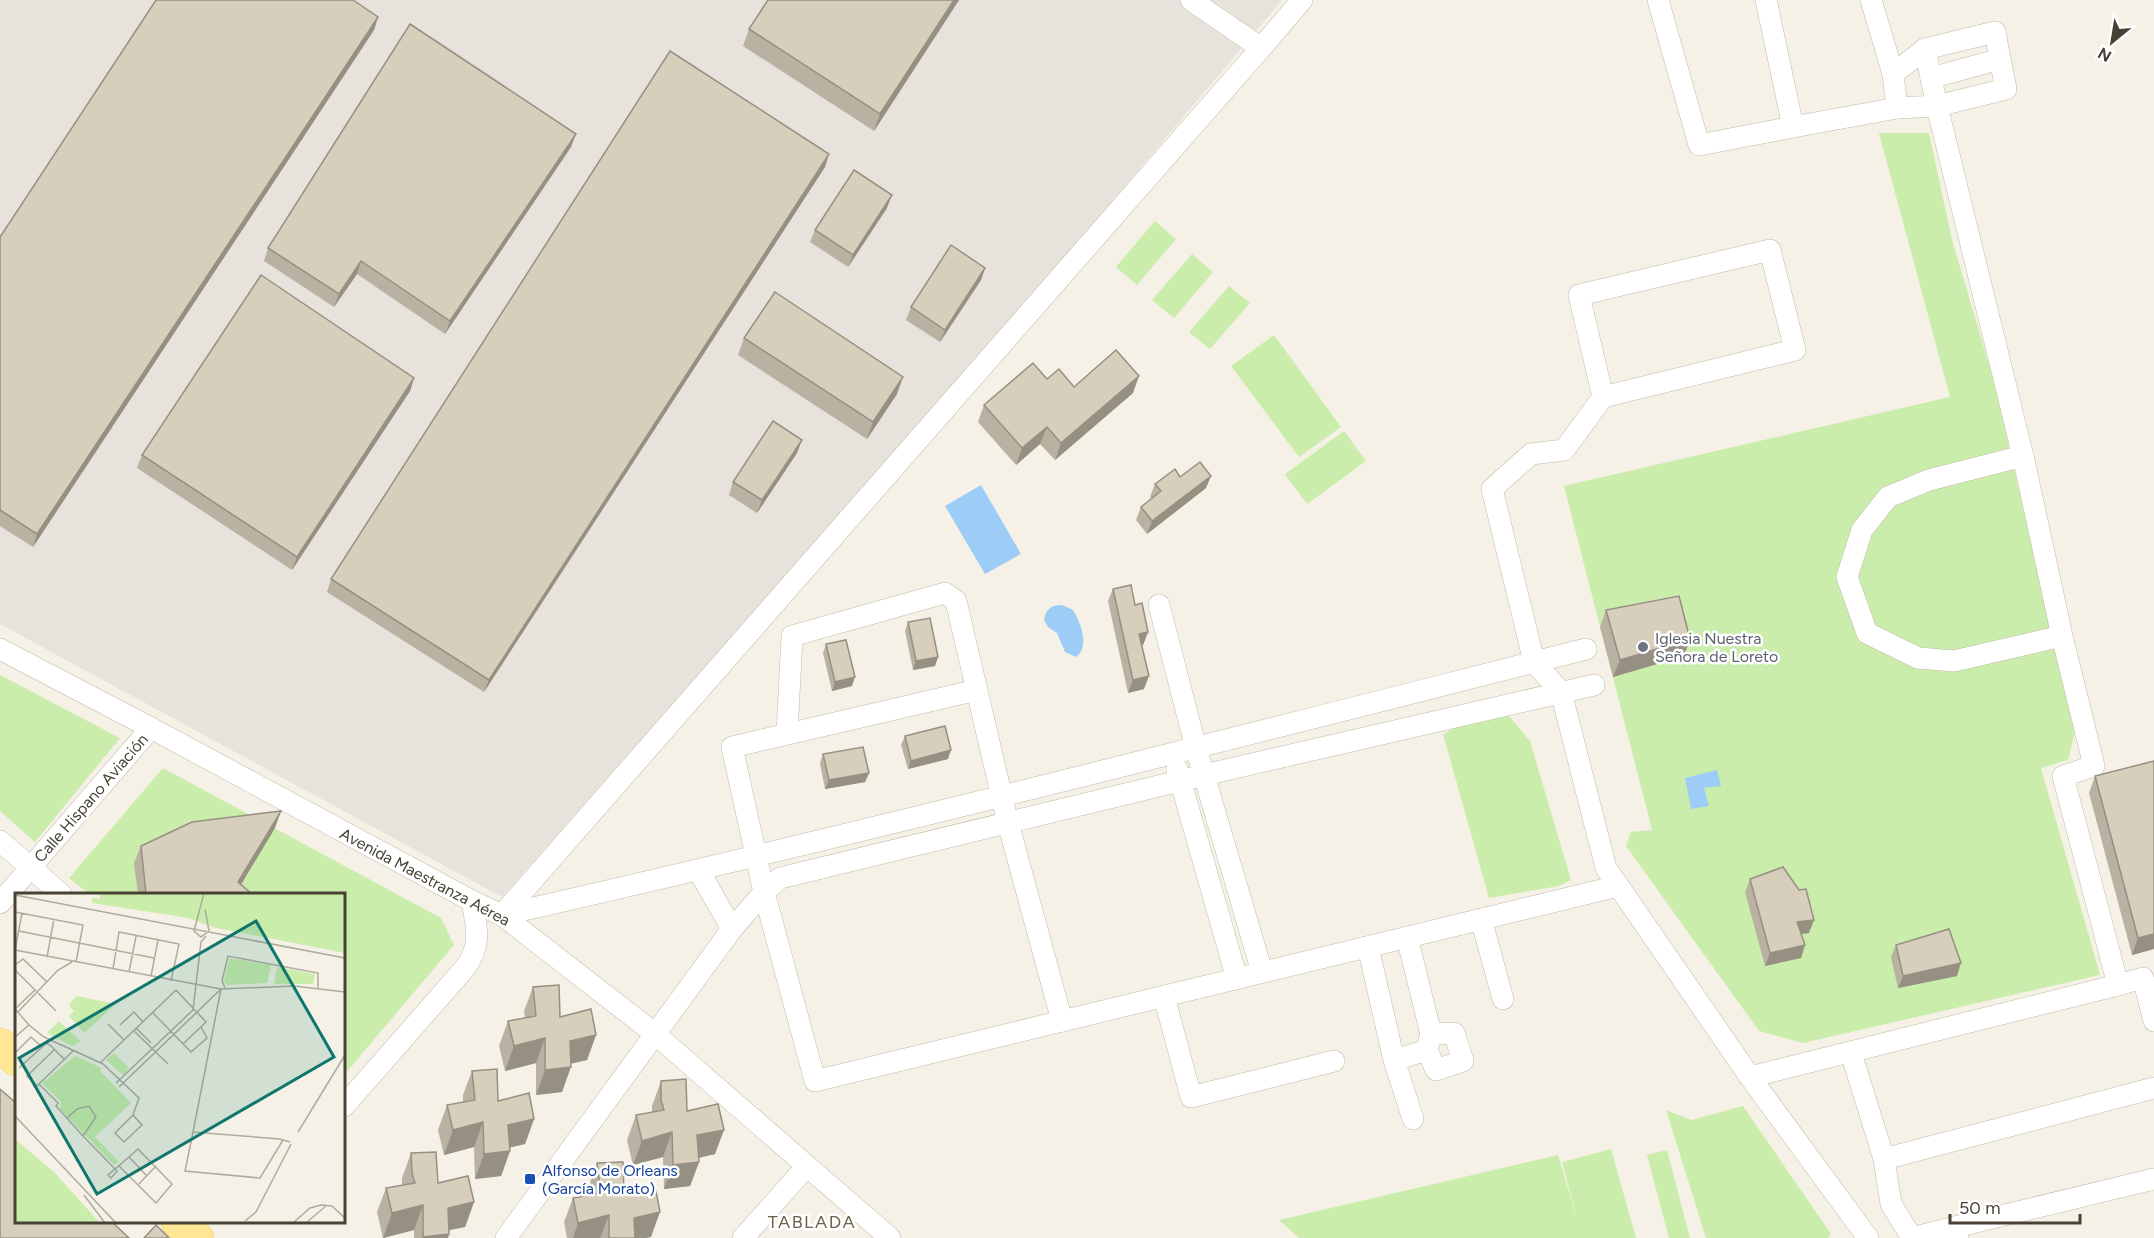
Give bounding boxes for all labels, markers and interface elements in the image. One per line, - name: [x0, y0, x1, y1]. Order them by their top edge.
- north arrow: [2082, 12, 2142, 72]
- text: N: [2095, 43, 2115, 66]
- place label: Iglesia Nuestra Señora de Loreto: [1655, 629, 1778, 666]
- marker: Iglesia Nuestra Señora de Loreto: [1636, 640, 1650, 654]
- street label: Calle Hispano Aviación: [30, 730, 152, 866]
- street label: Avenida Maestranza Aérea: [337, 824, 513, 930]
- inset map: [15, 893, 345, 1223]
- place label: Alfonso de Orleans (García Morato): [542, 1161, 678, 1198]
- marker: Alfonso de Orleans (García Morato): [523, 1172, 537, 1186]
- scale bar: [1950, 1187, 2080, 1225]
- text: 50 m: [1959, 1197, 2001, 1219]
- district label: TABLADA: [768, 1211, 856, 1233]

